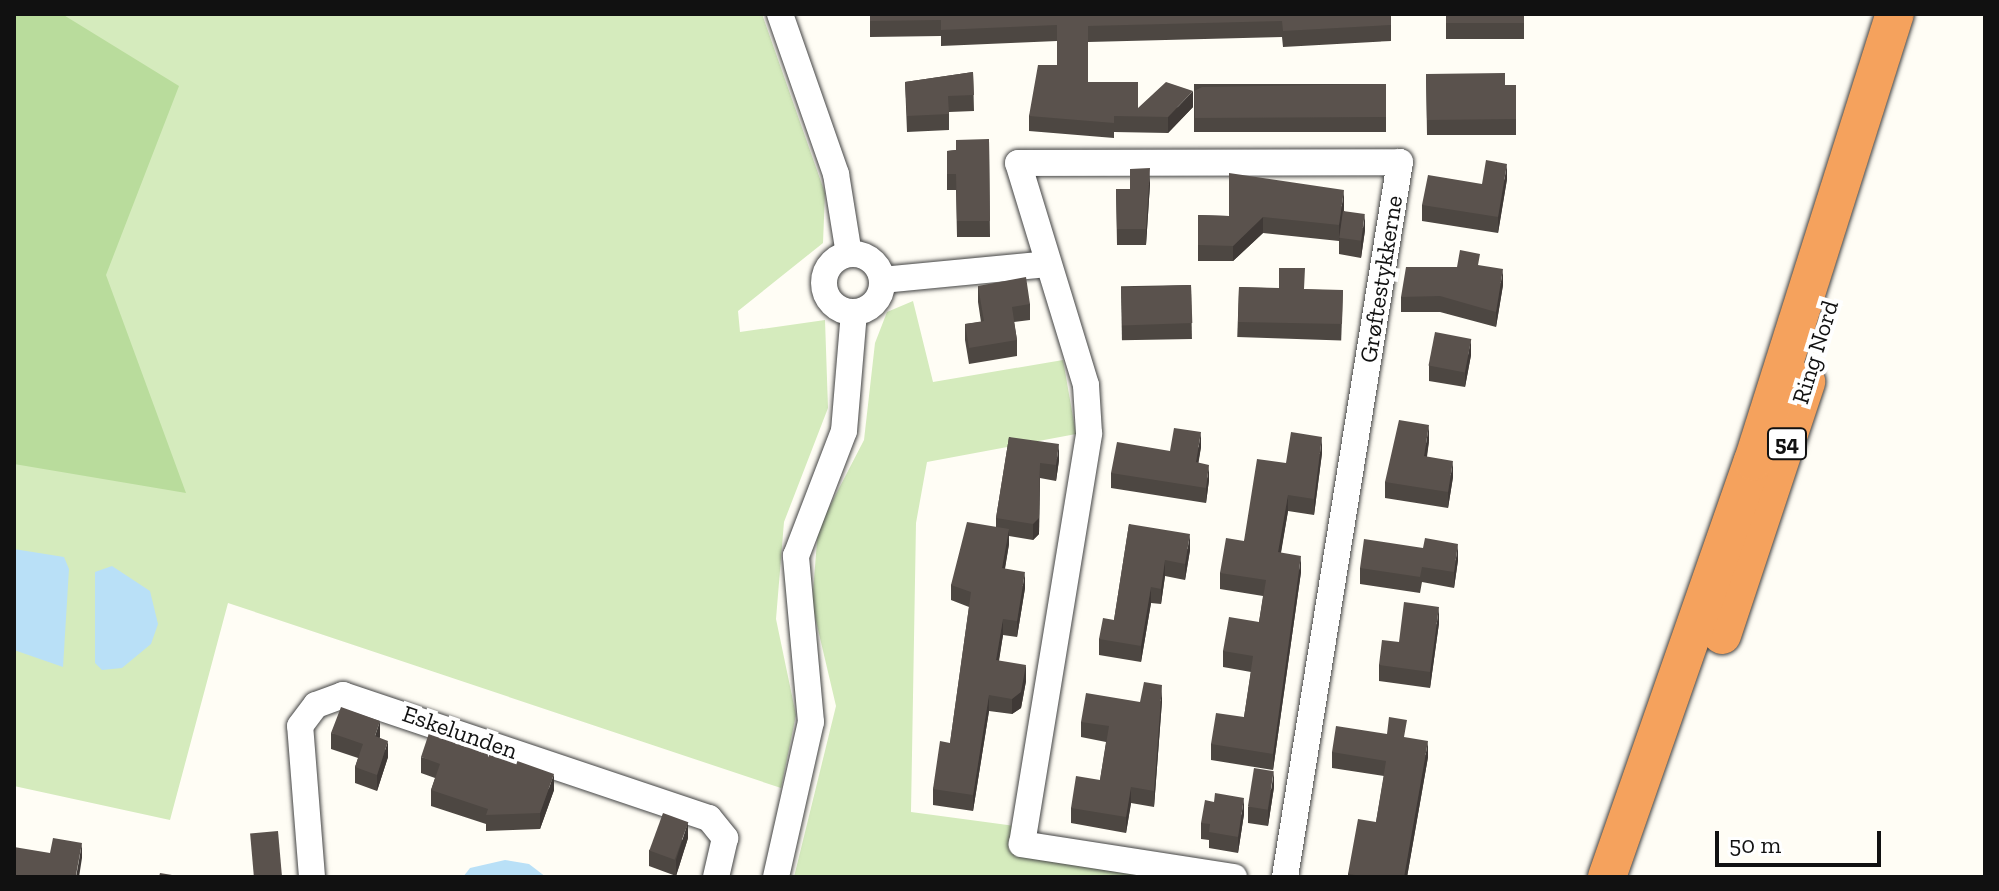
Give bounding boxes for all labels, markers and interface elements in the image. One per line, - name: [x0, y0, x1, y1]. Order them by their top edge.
- street label: Grøftestykkerne: [1354, 193, 1408, 365]
- street label: Ring Nord: [1786, 297, 1844, 407]
- road number: 54: [1765, 426, 1809, 462]
- street label: Eskelunden: [399, 699, 521, 765]
- scale bar: [1719, 815, 1885, 865]
- text: 50 m: [1729, 830, 1781, 859]

